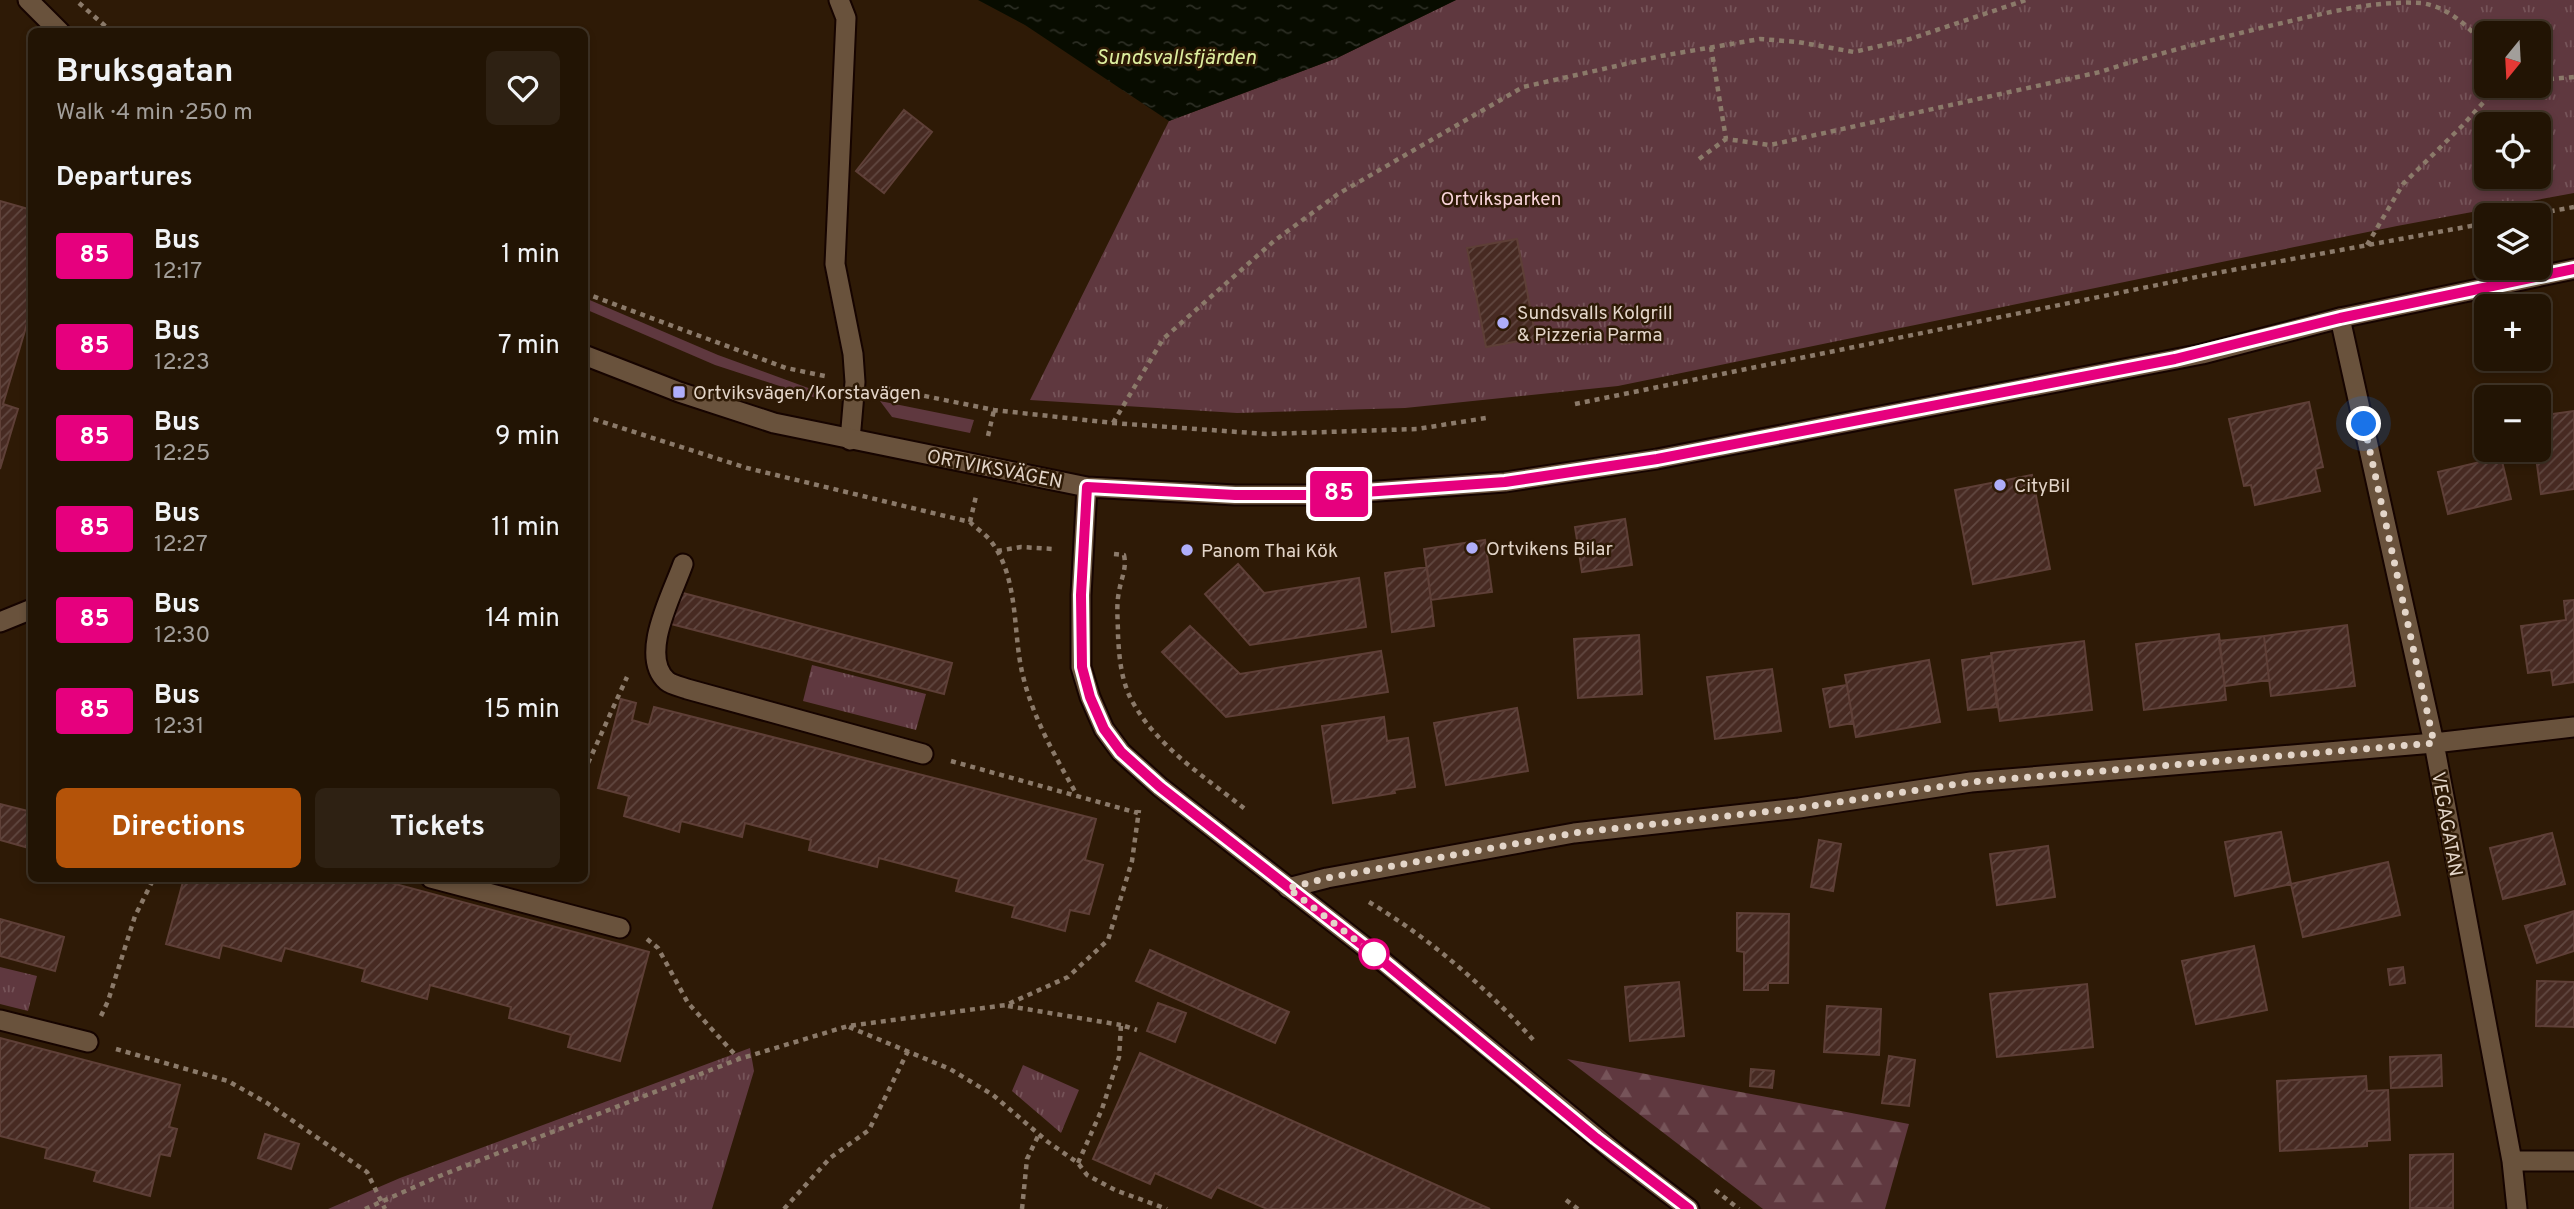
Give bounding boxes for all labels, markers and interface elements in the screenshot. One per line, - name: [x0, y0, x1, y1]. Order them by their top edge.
- north arrow: [2474, 21, 2552, 98]
- map controls: [2474, 21, 2551, 462]
- water label: Sundsvallsfjärden: [1096, 45, 1257, 72]
- button: heart: [486, 51, 560, 125]
- text: Bruksgatan: [56, 52, 234, 94]
- text: Walk · 4 min · 250 m: [56, 99, 253, 128]
- button: locate: [2474, 112, 2551, 189]
- text: Departures: [56, 162, 193, 195]
- park label: Ortviksparken: [1441, 188, 1561, 212]
- button: layers: [2474, 203, 2551, 280]
- text: Bus: [154, 225, 200, 258]
- text: 1 min: [501, 239, 560, 272]
- text: 85: [80, 241, 109, 271]
- text: 12:17: [154, 258, 202, 287]
- button: +: [2474, 294, 2551, 371]
- place label: Sundsvalls Kolgrill & Pizzeria Parma: [1517, 302, 1673, 348]
- marker: Sundsvalls Kolgrill & Pizzeria Parma: [1495, 315, 1511, 331]
- text: Bus: [154, 316, 200, 349]
- text: 7 min: [498, 330, 560, 363]
- text: 85: [80, 332, 109, 362]
- text: 12:23: [154, 349, 210, 378]
- place label: Ortviksvägen/Korstavägen: [693, 382, 921, 406]
- marker: Ortviksvägen/Korstavägen: [671, 384, 687, 400]
- button: −: [2474, 385, 2551, 462]
- your location: [2346, 406, 2381, 441]
- text: Bus: [154, 407, 200, 440]
- text: 9 min: [495, 421, 560, 454]
- text: 85: [80, 423, 109, 453]
- text: 12:25: [154, 440, 210, 469]
- street label: ORTVIKSVÄGEN: [925, 444, 1065, 495]
- line badge: 85: [1308, 471, 1370, 517]
- place label: CityBil: [2014, 475, 2070, 499]
- marker: CityBil: [1992, 477, 2008, 493]
- text: 85: [1324, 479, 1354, 509]
- text: Bus: [154, 498, 200, 531]
- text: 11 min: [491, 512, 560, 545]
- text: 85: [80, 514, 109, 544]
- text: 12:27: [154, 531, 208, 560]
- place label: Ortvikens Bilar: [1486, 538, 1614, 562]
- place label: Panom Thai Kök: [1201, 540, 1338, 564]
- marker: Ortvikens Bilar: [1464, 540, 1480, 556]
- marker: Panom Thai Kök: [1179, 542, 1195, 558]
- text: Bus: [154, 589, 200, 622]
- text: 14 min: [485, 603, 560, 636]
- text: 85: [80, 605, 109, 635]
- text: 12:30: [154, 622, 210, 651]
- text: Bus: [154, 680, 200, 713]
- text: 15 min: [485, 694, 560, 727]
- text: 85: [80, 696, 109, 726]
- text: 12:31: [154, 713, 204, 742]
- street label: VEGAGATAN: [2425, 770, 2467, 879]
- button: Directions: [56, 788, 301, 868]
- button: Tickets: [315, 788, 560, 868]
- unlabelled marker: [1359, 939, 1389, 969]

